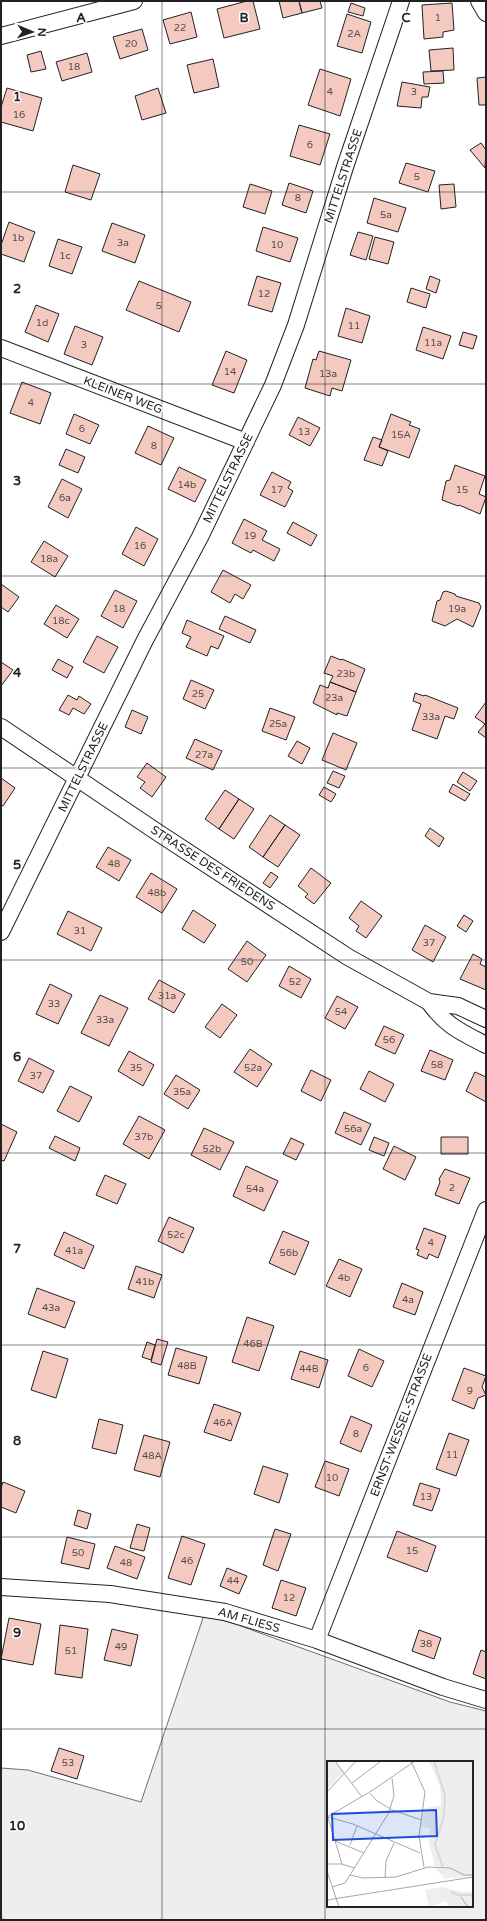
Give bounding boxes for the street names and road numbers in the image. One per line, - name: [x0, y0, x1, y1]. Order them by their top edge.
- street label: MITTELSTRASSE: [321, 127, 365, 225]
- street label: KLEINER WEG: [81, 373, 165, 417]
- street label: MITTELSTRASSE: [200, 430, 256, 525]
- street label: MITTELSTRASSE: [55, 719, 111, 814]
- street label: STRASSE DES FRIEDENS: [148, 823, 278, 913]
- street label: ERNST-WESSEL-STRASSE: [367, 1351, 435, 1499]
- street label: AM FLIESS: [216, 1604, 282, 1636]

